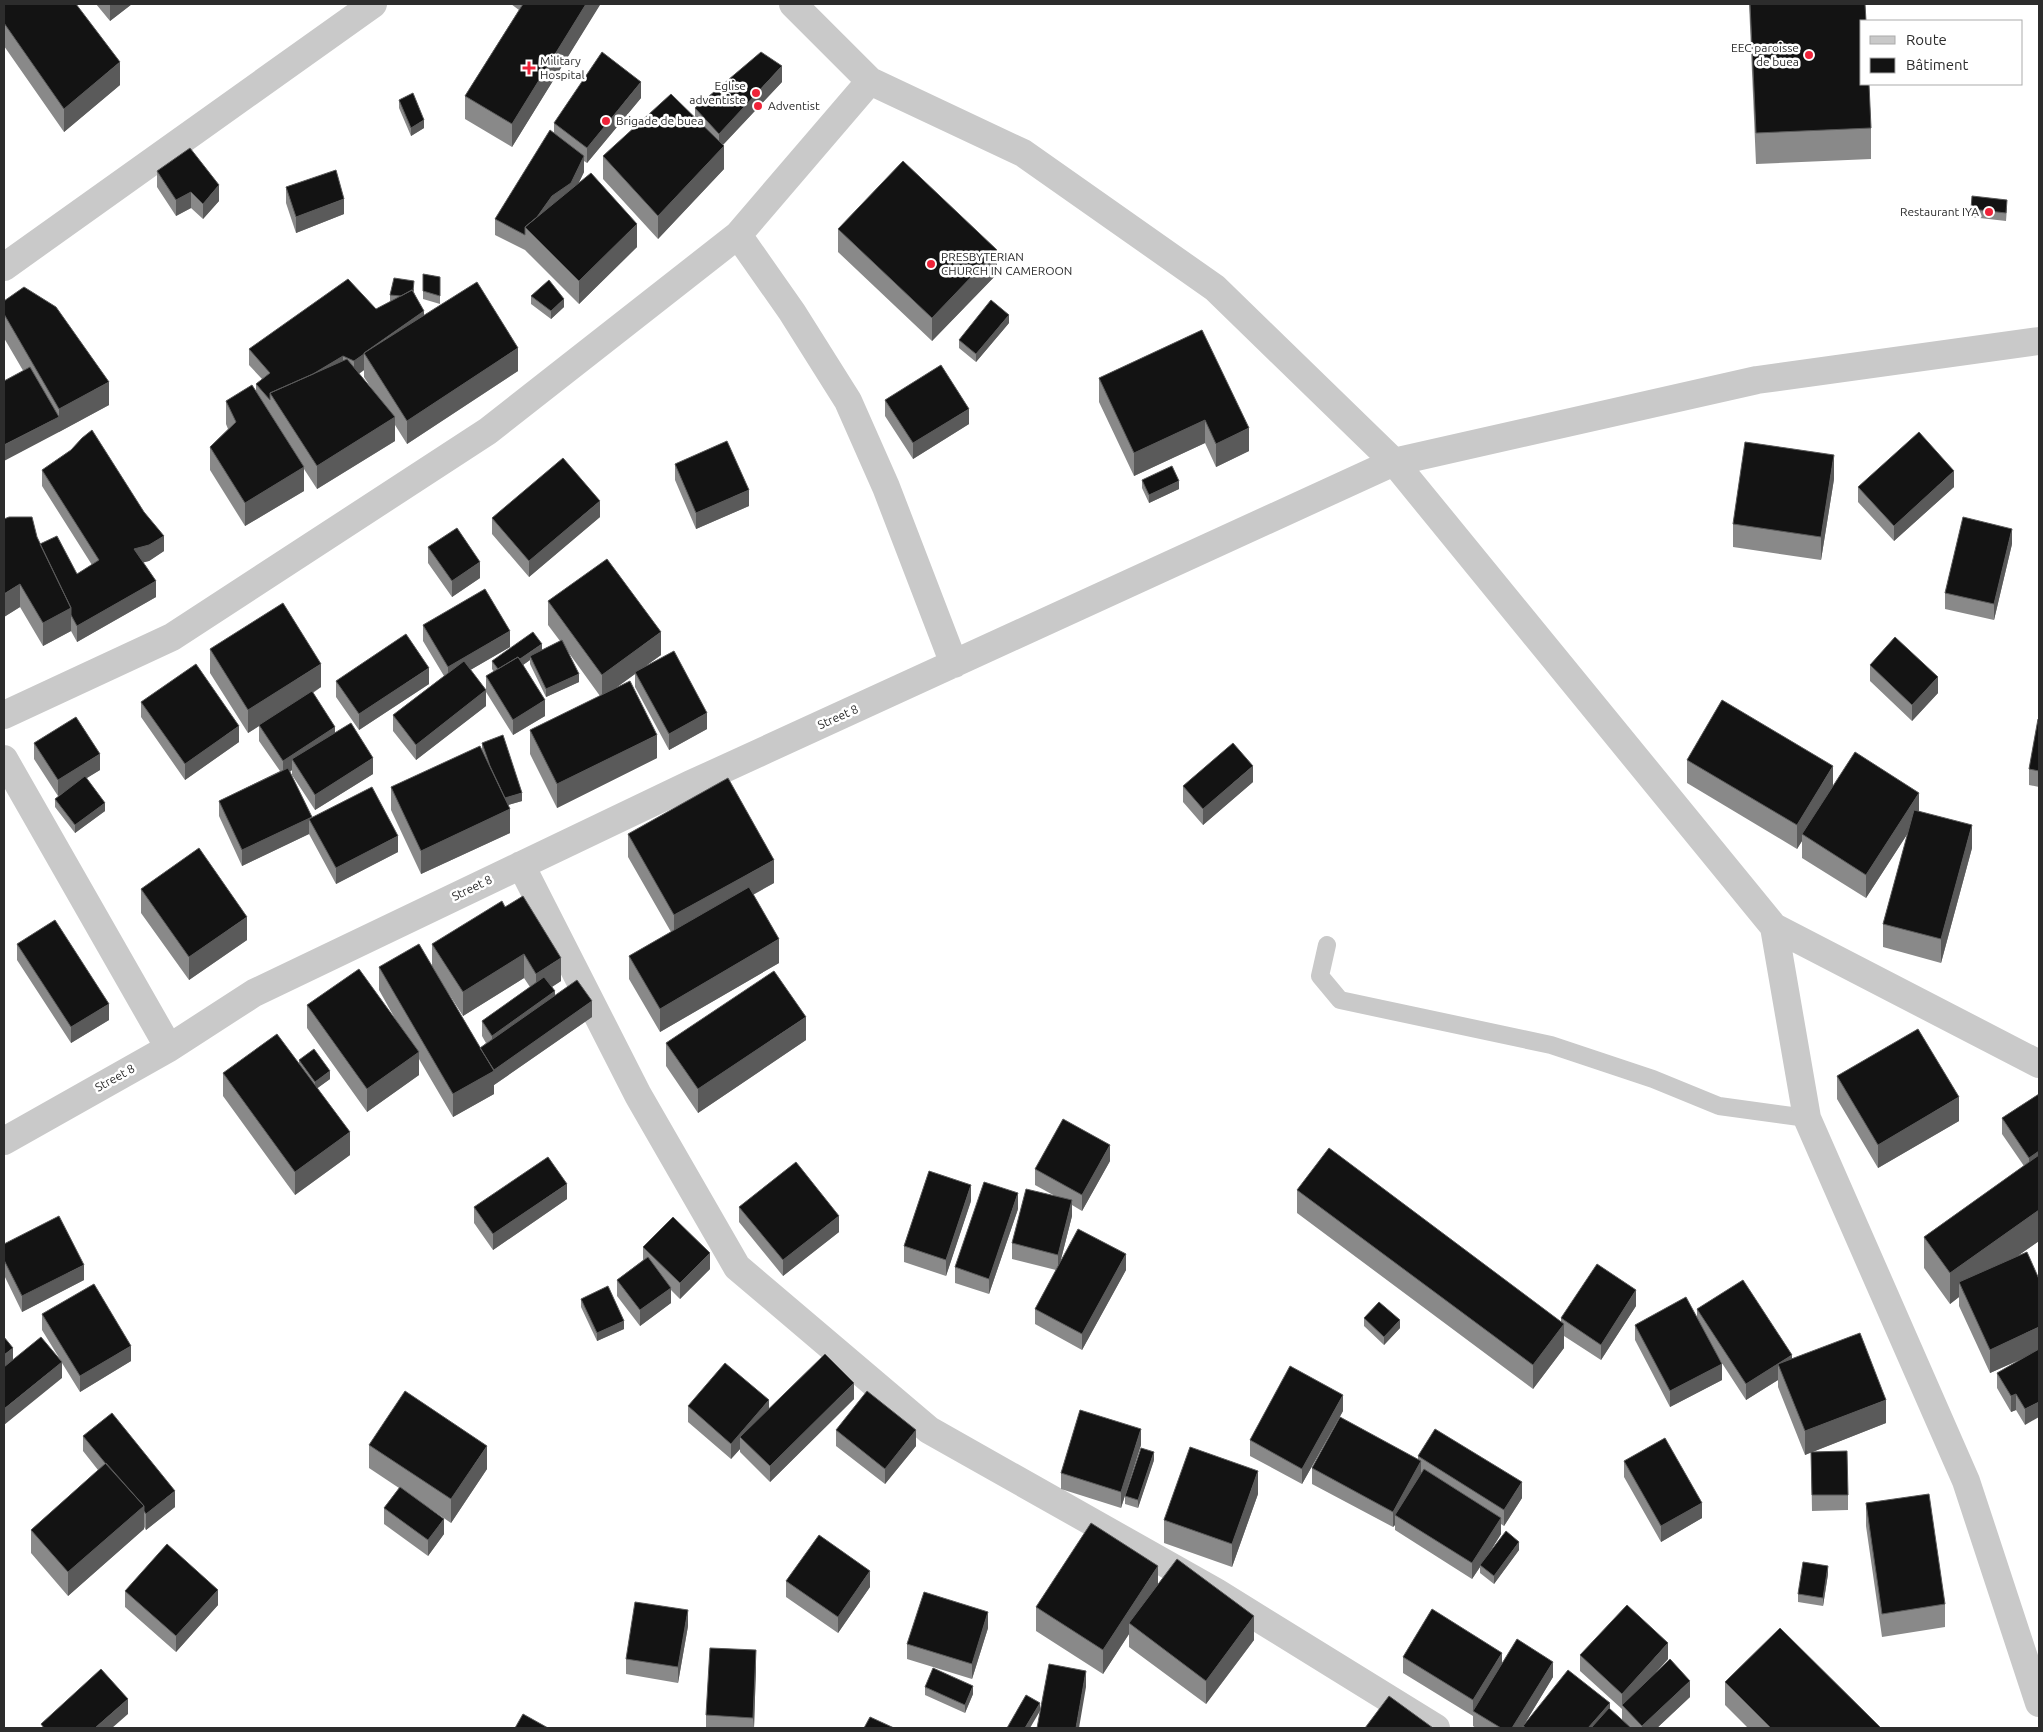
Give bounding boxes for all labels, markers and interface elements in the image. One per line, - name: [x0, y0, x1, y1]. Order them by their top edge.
- legend: [1860, 20, 2023, 85]
- text: Route: [1906, 31, 1947, 48]
- place label: EEC paroisse de buea: [1731, 41, 1799, 68]
- marker: EEC paroisse de buea: [1803, 49, 1815, 61]
- place label: Military Hospital: [540, 54, 585, 81]
- text: Bâtiment: [1906, 56, 1969, 73]
- marker: Military Hospital: [522, 61, 536, 75]
- place label: Eglise adventiste: [689, 79, 746, 106]
- marker: Eglise adventiste: [750, 87, 762, 99]
- place label: Adventist: [768, 99, 820, 112]
- marker: Adventist: [752, 100, 764, 112]
- place label: Brigade de buea: [616, 114, 704, 127]
- marker: Brigade de buea: [600, 115, 612, 127]
- place label: Restaurant IYA: [1900, 205, 1979, 218]
- marker: Restaurant IYA: [1983, 206, 1995, 218]
- place label: PRESBYTERIAN CHURCH IN CAMEROON: [941, 250, 1072, 277]
- marker: PRESBYTERIAN CHURCH IN CAMEROON: [925, 258, 937, 270]
- street label: Street 8: [815, 702, 860, 731]
- street label: Street 8: [450, 872, 494, 903]
- street label: Street 8: [93, 1061, 137, 1094]

